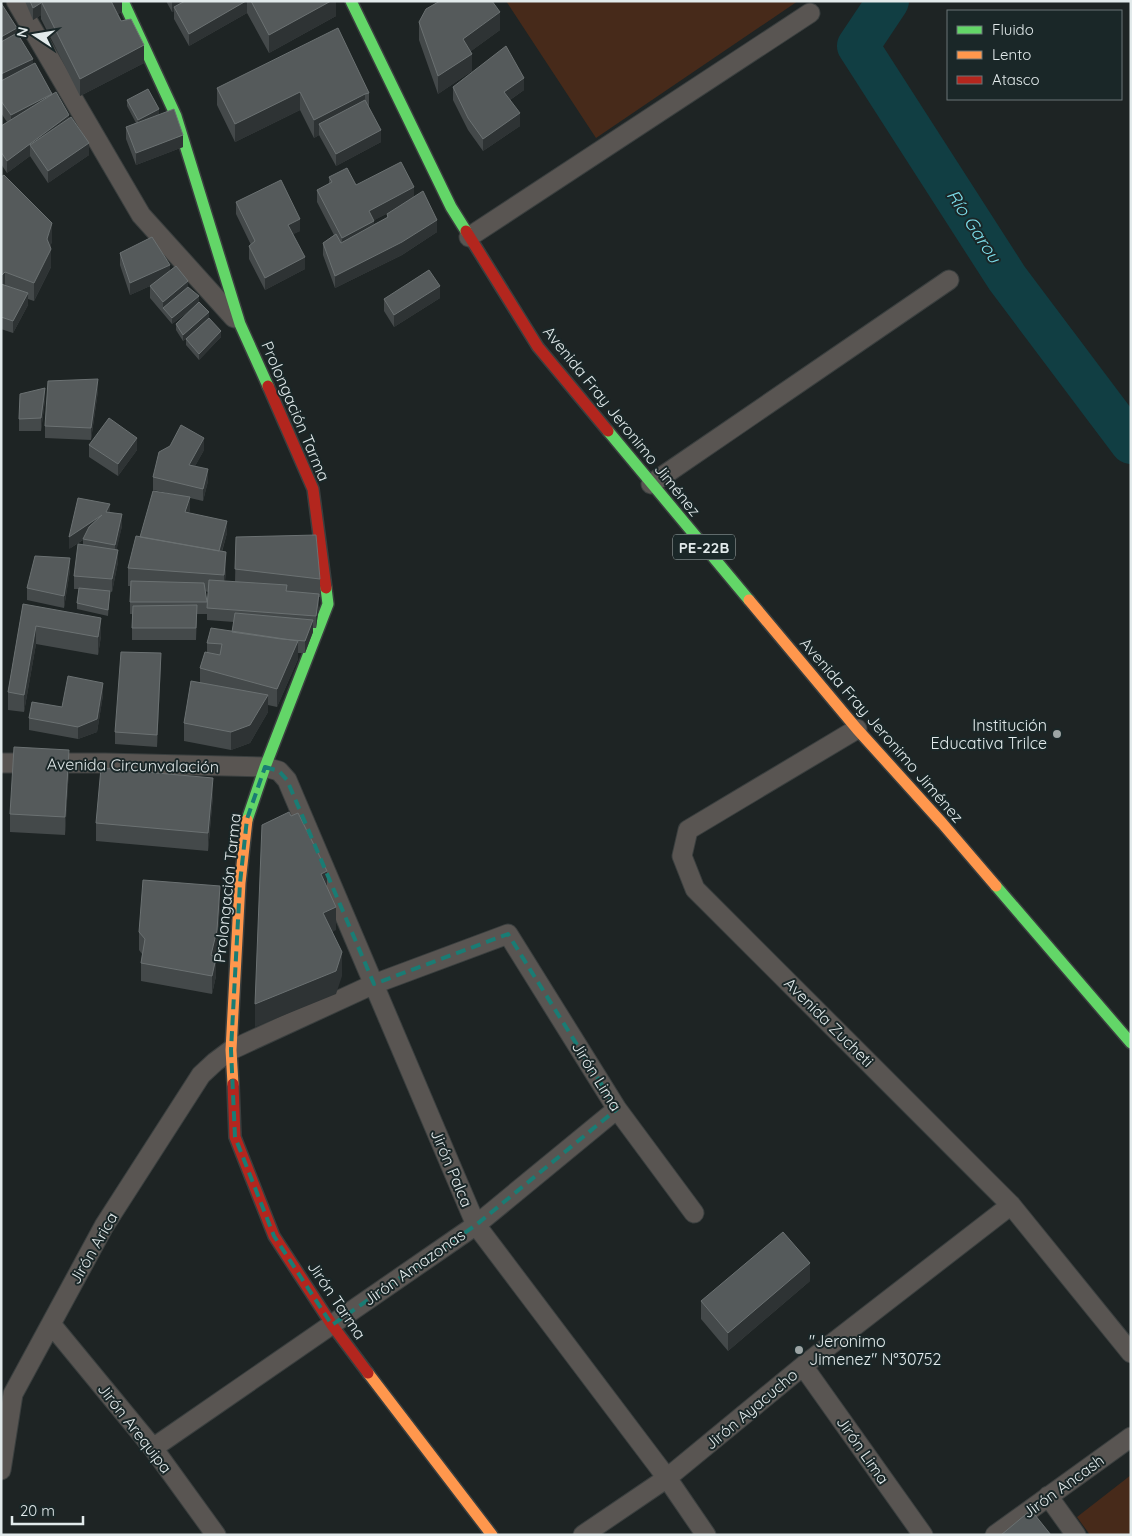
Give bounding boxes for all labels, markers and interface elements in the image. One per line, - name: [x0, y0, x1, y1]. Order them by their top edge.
- north arrow: [10, 10, 60, 60]
- legend: [947, 10, 1122, 100]
- text: Fluido: [992, 20, 1034, 39]
- text: N: [12, 25, 32, 39]
- text: Lento: [992, 45, 1031, 64]
- text: Atasco: [992, 70, 1040, 89]
- water label: Río Garou: [942, 185, 1007, 269]
- street label: Avenida Fray Jeronimo Jiménez: [539, 322, 705, 520]
- street label: Prolongación Tarma: [257, 338, 335, 484]
- road number: PE-22B: [673, 534, 735, 560]
- street label: Avenida Fray Jeronimo Jiménez: [796, 633, 968, 827]
- place label: Institución Educativa Trilce: [930, 715, 1047, 753]
- marker: Institución Educativa Trilce: [1051, 728, 1063, 740]
- street label: Avenida Circunvalación: [47, 753, 219, 777]
- street label: Prolongación Tarma: [209, 812, 245, 964]
- street label: Avenida Zucheti: [780, 973, 878, 1071]
- street label: Jirón Lima: [568, 1038, 626, 1114]
- street label: Jirón Palca: [427, 1126, 477, 1210]
- street label: Jirón Arica: [64, 1208, 122, 1288]
- street label: Jirón Amazonas: [359, 1224, 469, 1310]
- street label: Jirón Tarma: [303, 1257, 371, 1343]
- place label: "Jeronimo Jimenez" N°30752: [809, 1331, 942, 1369]
- marker: "Jeronimo Jimenez" N°30752: [793, 1344, 805, 1356]
- street label: Jirón Ayacucho: [700, 1364, 802, 1454]
- street label: Jirón Arequipa: [94, 1379, 176, 1477]
- street label: Jirón Lima: [832, 1412, 894, 1488]
- street label: Jirón Ancash: [1018, 1450, 1108, 1522]
- scale bar: [12, 1494, 84, 1526]
- text: 20 m: [20, 1501, 55, 1520]

